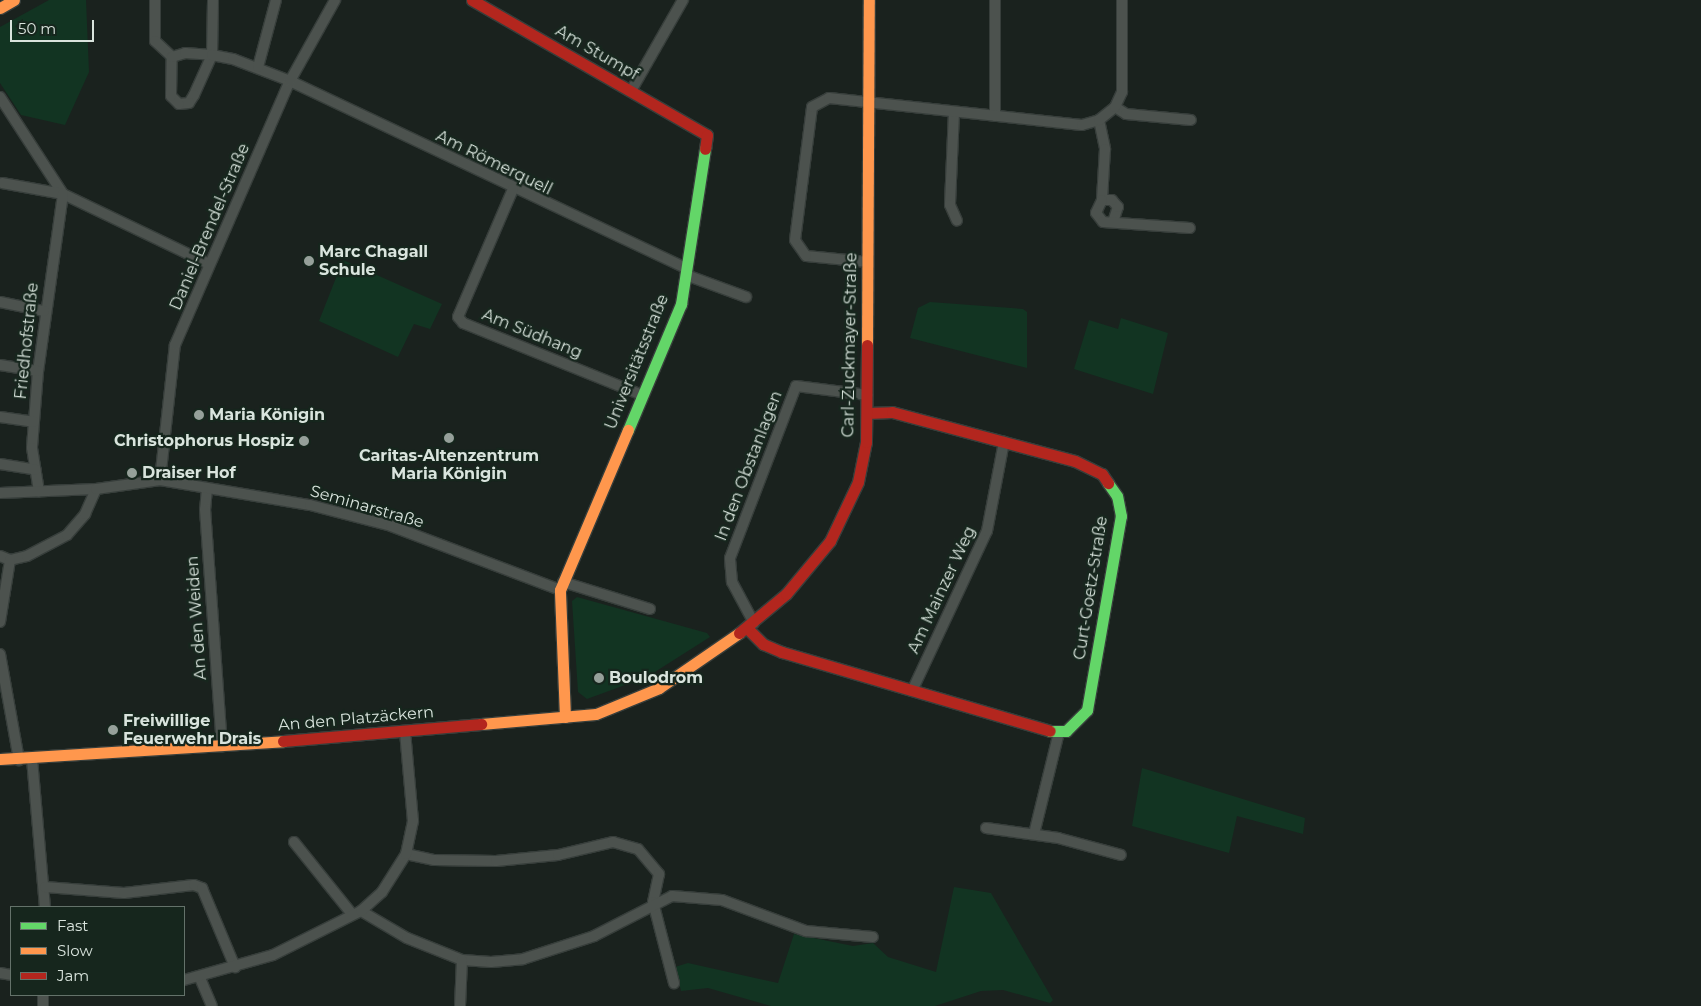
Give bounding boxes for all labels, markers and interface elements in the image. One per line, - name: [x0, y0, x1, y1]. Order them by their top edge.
- scale bar: [12, 10, 96, 42]
- text: 50 m: [18, 19, 56, 38]
- street label: Am Stumpf: [552, 21, 642, 85]
- street label: Am Römerquell: [433, 127, 555, 199]
- street label: Daniel-Brendel-Straße: [166, 141, 254, 313]
- place label: Marc Chagall Schule: [319, 242, 428, 280]
- street label: Carl-Zuckmayer-Straße: [839, 252, 861, 438]
- marker: Marc Chagall Schule: [303, 255, 315, 267]
- street label: Friedhofstraße: [11, 282, 43, 400]
- street label: Universitätsstraße: [601, 292, 673, 432]
- street label: Am Südhang: [479, 305, 585, 363]
- street label: In den Obstanlagen: [712, 388, 786, 544]
- place label: Maria Königin: [209, 405, 325, 425]
- marker: Maria Königin: [193, 409, 205, 421]
- place label: Christophorus Hospiz: [114, 431, 294, 451]
- marker: Caritas-Altenzentrum Maria Königin: [443, 432, 455, 444]
- marker: Christophorus Hospiz: [298, 435, 310, 447]
- place label: Caritas-Altenzentrum Maria Königin: [359, 446, 539, 484]
- place label: Draiser Hof: [142, 463, 236, 483]
- marker: Draiser Hof: [126, 467, 138, 479]
- street label: Seminarstraße: [308, 482, 426, 532]
- street label: Curt-Goetz-Straße: [1070, 515, 1112, 661]
- street label: Am Mainzer Weg: [904, 523, 980, 657]
- street label: An den Weiden: [183, 555, 211, 681]
- place label: Boulodrom: [609, 668, 703, 688]
- marker: Boulodrom: [593, 672, 605, 684]
- street label: An den Platzäckern: [277, 703, 435, 735]
- place label: Freiwillige Feuerwehr Drais: [123, 711, 261, 749]
- marker: Freiwillige Feuerwehr Drais: [107, 724, 119, 736]
- legend: [10, 906, 185, 996]
- text: Fast: [57, 916, 88, 935]
- text: Slow: [57, 941, 93, 960]
- text: Jam: [57, 966, 89, 985]

